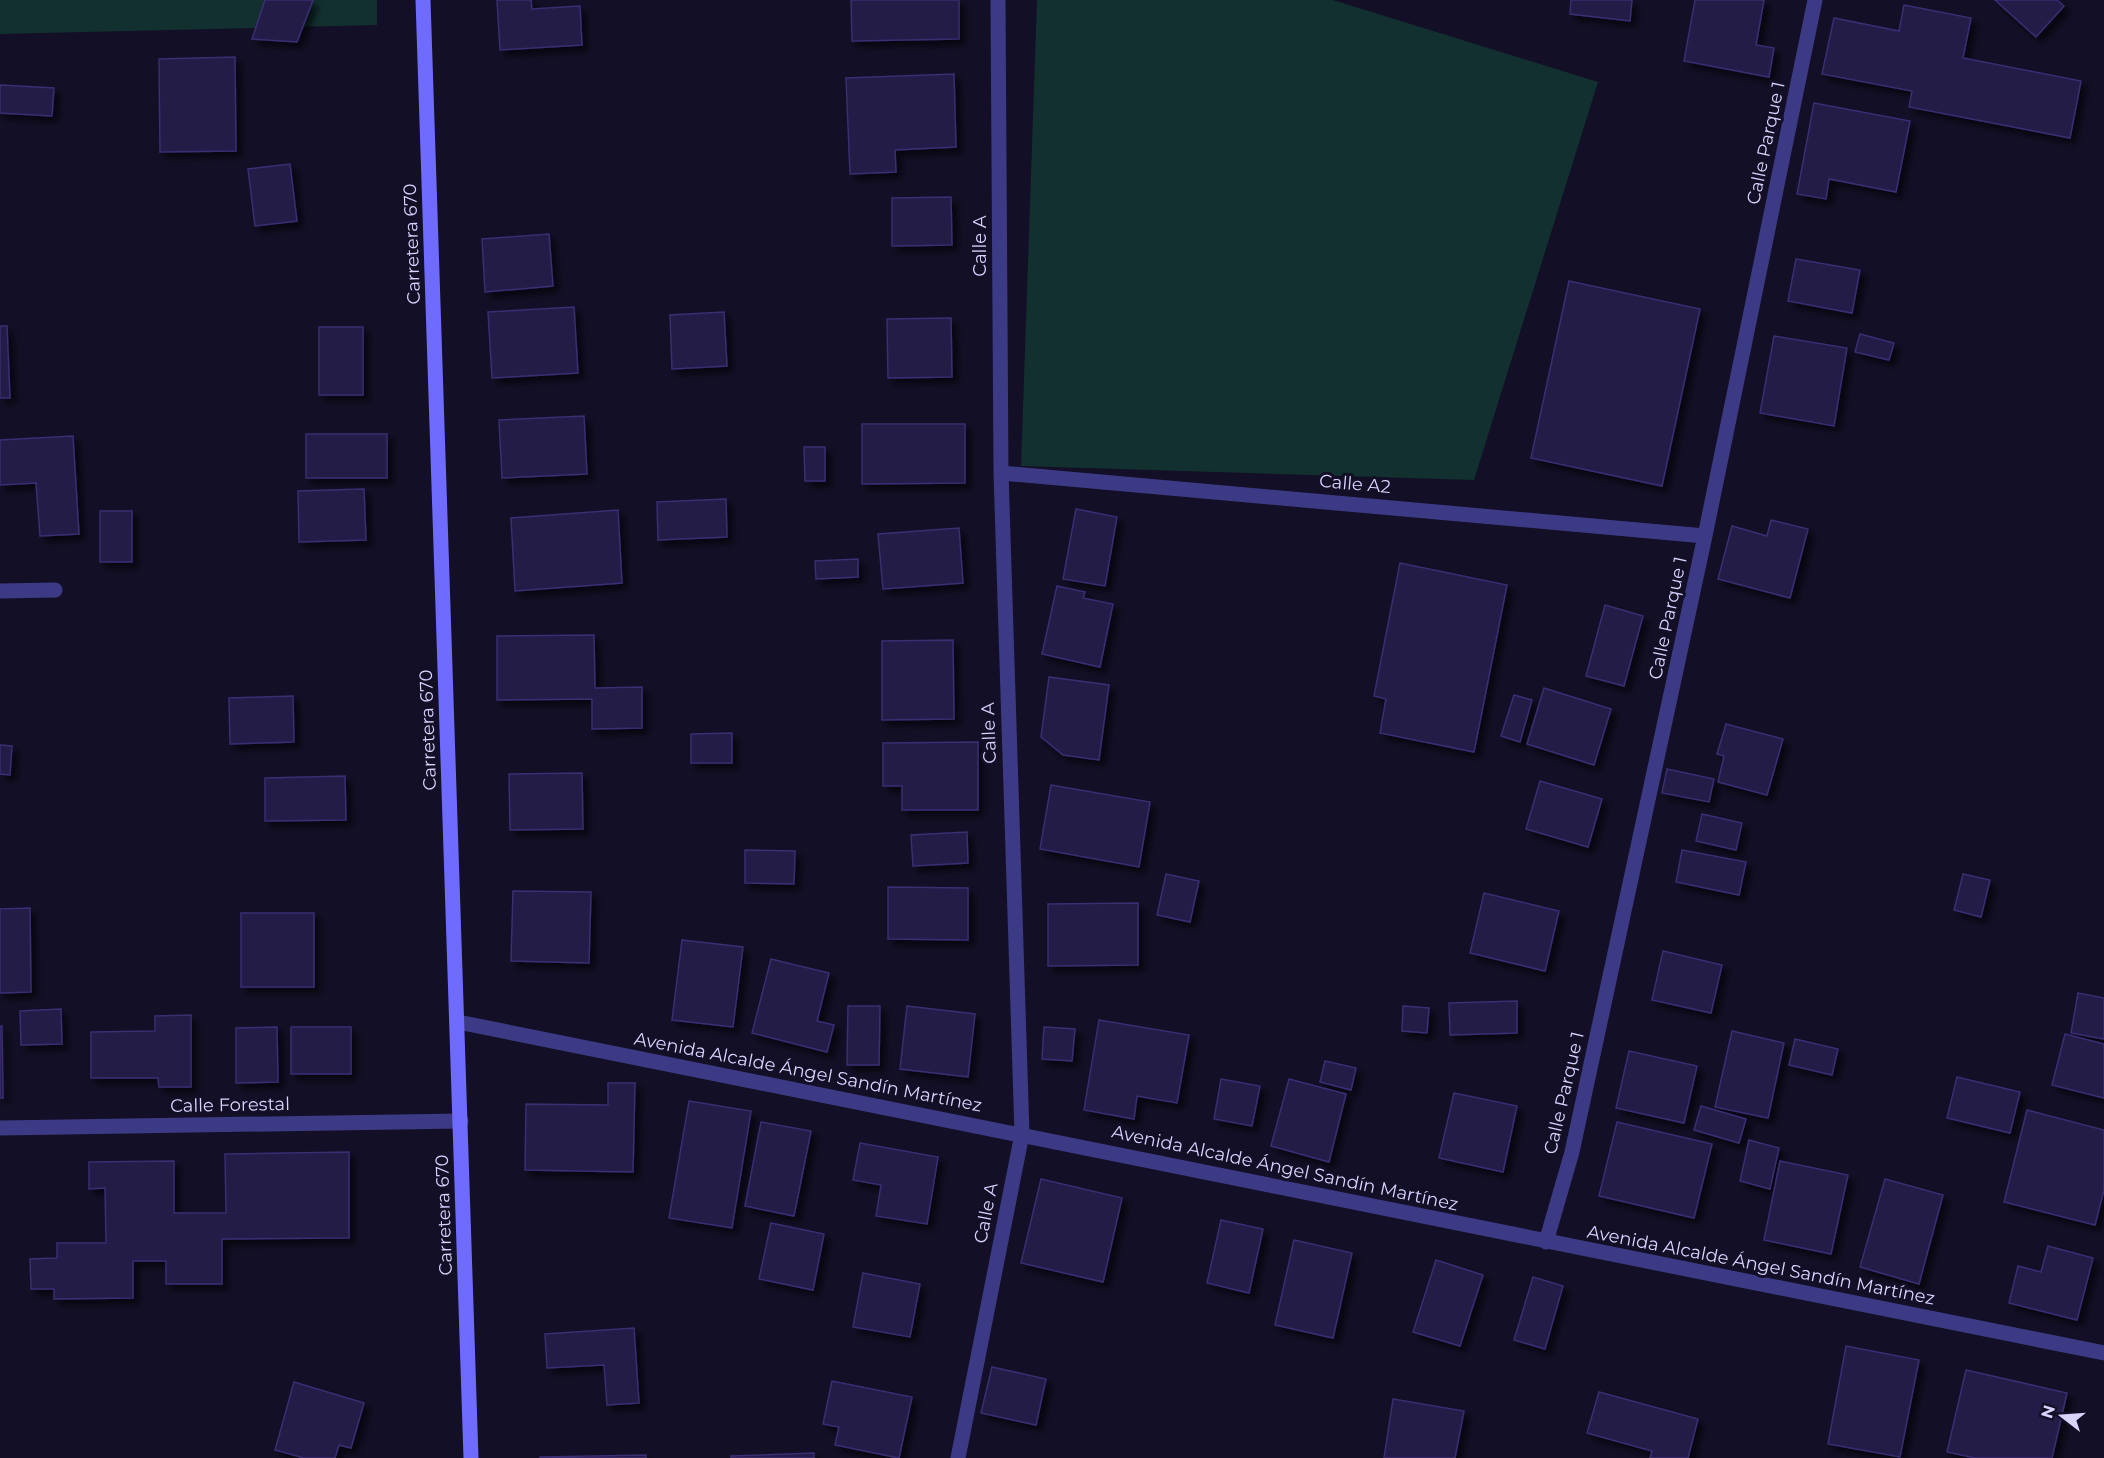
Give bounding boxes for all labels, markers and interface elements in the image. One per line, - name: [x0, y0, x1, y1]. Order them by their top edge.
- street label: Calle Parque 1: [1742, 79, 1790, 207]
- street label: Carretera 670: [399, 183, 425, 305]
- street label: Calle A: [969, 215, 991, 277]
- street label: Calle A2: [1318, 470, 1392, 498]
- street label: Calle Parque 1: [1644, 554, 1692, 682]
- street label: Carretera 670: [415, 669, 441, 791]
- street label: Calle A: [977, 702, 1001, 764]
- street label: Avenida Alcalde Ángel Sandín Martínez: [632, 1027, 984, 1117]
- street label: Calle Parque 1: [1539, 1030, 1589, 1156]
- street label: Calle Forestal: [170, 1093, 290, 1117]
- street label: Avenida Alcalde Ángel Sandín Martínez: [1110, 1120, 1460, 1216]
- street label: Carretera 670: [431, 1154, 457, 1276]
- street label: Calle A: [969, 1181, 1003, 1245]
- street label: Avenida Alcalde Ángel Sandín Martínez: [1585, 1220, 1937, 1310]
- north arrow: [2032, 1386, 2092, 1446]
- text: N: [2037, 1403, 2059, 1421]

